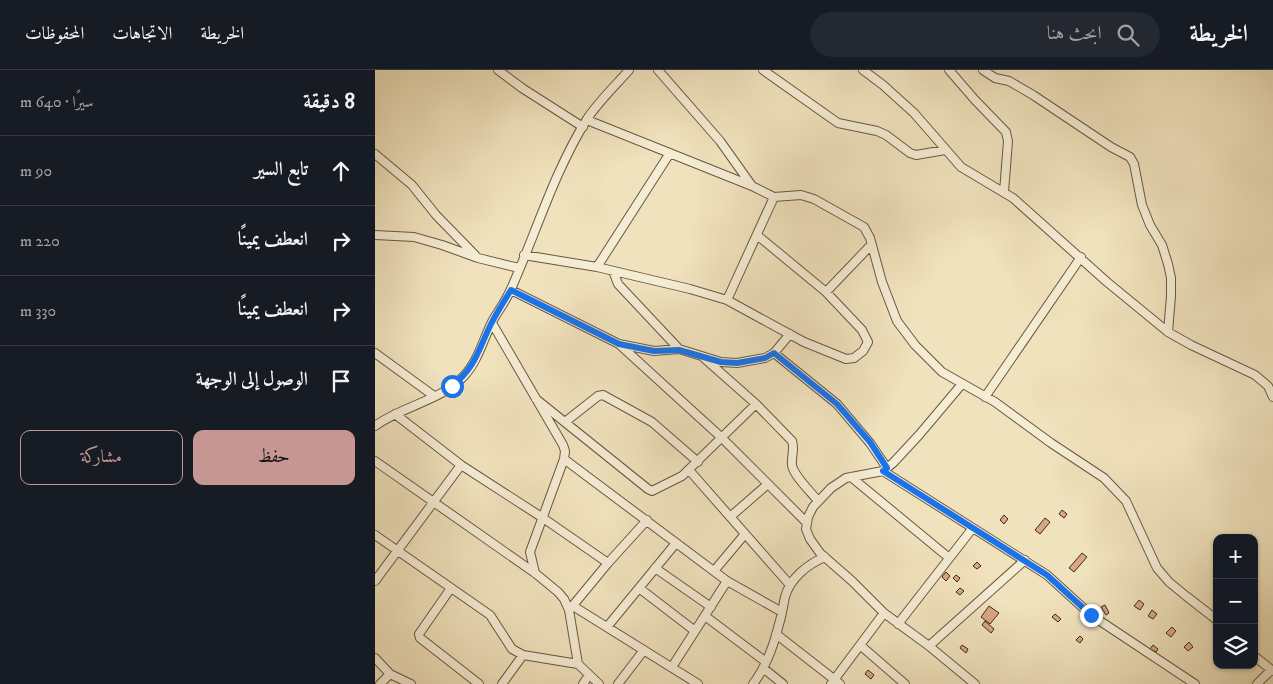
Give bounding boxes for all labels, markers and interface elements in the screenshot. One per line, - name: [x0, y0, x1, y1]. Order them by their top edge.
- search box: [810, 12, 1160, 57]
- text: الخريطة: [1190, 19, 1248, 49]
- icon: search: [1114, 21, 1142, 49]
- text: ابحث هنا: [1047, 22, 1102, 45]
- text: المحفوظات: [25, 23, 84, 45]
- text: الاتجاهات: [112, 23, 172, 45]
- text: الخريطة: [200, 23, 244, 45]
- text: 8 دقيقة: [303, 89, 355, 115]
- text: سيرًا · 640 m: [20, 92, 94, 112]
- icon: ahead: [327, 157, 355, 185]
- text: تابع السير: [254, 158, 308, 181]
- text: 90 m: [20, 161, 52, 181]
- icon: right: [327, 227, 355, 255]
- text: انعطف يمينًا: [238, 228, 308, 251]
- text: 220 m: [20, 231, 60, 251]
- icon: right: [327, 297, 355, 325]
- text: انعطف يمينًا: [238, 298, 308, 321]
- text: 330 m: [20, 301, 56, 321]
- icon: arrive: [327, 367, 355, 395]
- text: الوصول إلى الوجهة: [196, 368, 308, 391]
- route start: [441, 375, 464, 398]
- button: مشاركة: [20, 430, 183, 485]
- button: حفظ: [193, 430, 355, 485]
- map controls: [1213, 534, 1258, 669]
- button: +: [1213, 534, 1258, 579]
- button: −: [1213, 579, 1258, 624]
- route end: [1080, 604, 1103, 627]
- button: layers: [1213, 624, 1258, 669]

